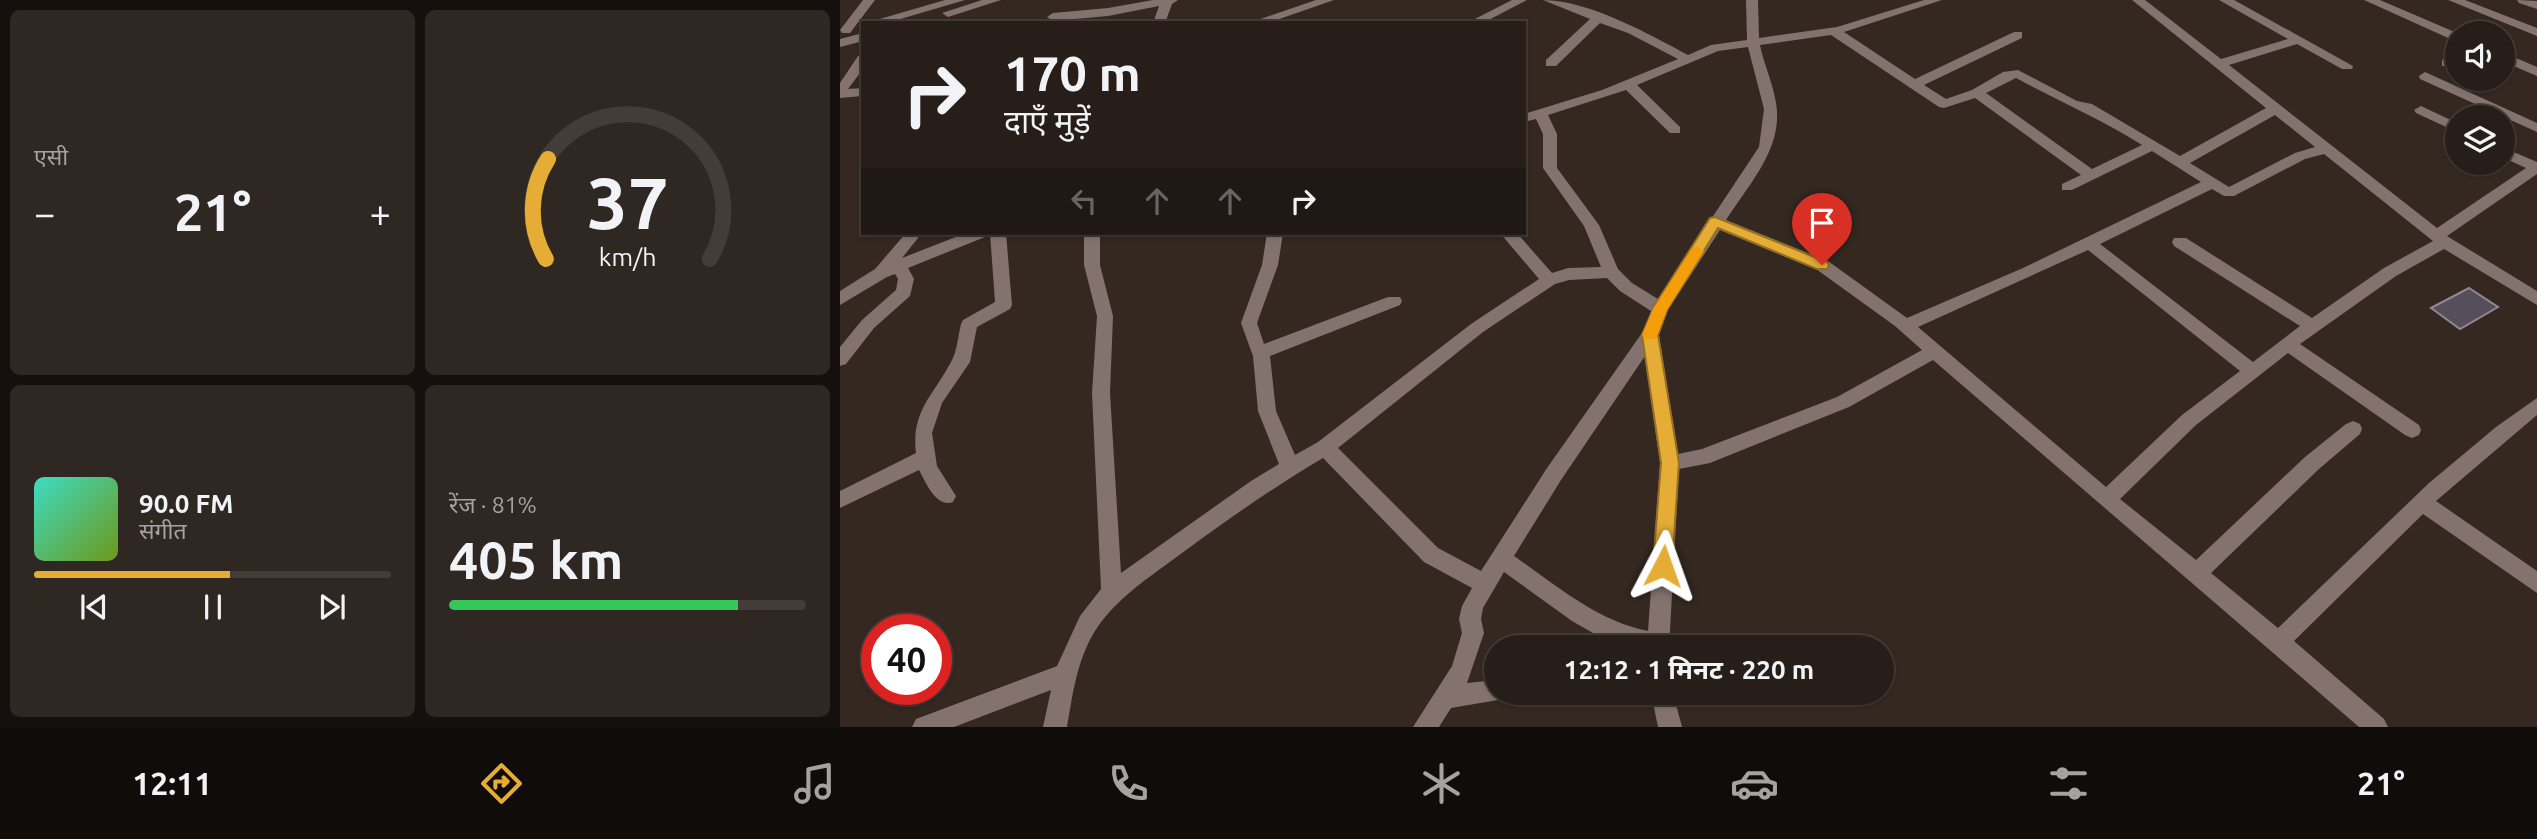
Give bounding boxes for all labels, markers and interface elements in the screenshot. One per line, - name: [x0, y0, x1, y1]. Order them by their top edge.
- map controls: [2445, 21, 2515, 175]
- button: sound: [2445, 21, 2515, 91]
- text: 170 m: [1004, 45, 1141, 100]
- icon: right: [889, 49, 980, 140]
- text: दाएँ मुड़ें: [1004, 103, 1091, 139]
- button: layers: [2445, 105, 2515, 175]
- text: एसी: [34, 144, 68, 169]
- text: 37: [586, 161, 669, 243]
- icon: left: [1065, 182, 1103, 220]
- icon: ahead: [1138, 182, 1176, 220]
- icon: ahead: [1211, 182, 1249, 220]
- icon: right: [1284, 182, 1322, 220]
- text: 21°: [174, 183, 251, 241]
- text: −: [34, 192, 55, 234]
- text: +: [370, 192, 391, 234]
- pin: [1792, 193, 1852, 265]
- icon: arrive: [1803, 204, 1841, 242]
- text: km/h: [599, 242, 656, 270]
- text: 90.0 FM: [139, 489, 233, 518]
- text: रेंज · 81%: [449, 492, 537, 517]
- text: संगीत: [139, 518, 187, 543]
- position arrow: [1626, 529, 1700, 603]
- text: 405 km: [449, 531, 623, 589]
- icon: previous: [75, 588, 113, 626]
- icon: pause: [194, 588, 232, 626]
- icon: next: [313, 588, 351, 626]
- speed limit sign: 40: [861, 614, 952, 705]
- text: 12:12 · 1 मिनट · 220 m: [1564, 655, 1814, 684]
- icon: directions: [477, 759, 526, 808]
- icon: music: [790, 759, 839, 808]
- icon: phone: [1104, 759, 1153, 808]
- icon: climate: [1417, 759, 1466, 808]
- icon: car: [1730, 759, 1779, 808]
- icon: filters: [2044, 759, 2093, 808]
- text: 12:11: [132, 765, 212, 801]
- text: 21°: [2357, 765, 2405, 801]

